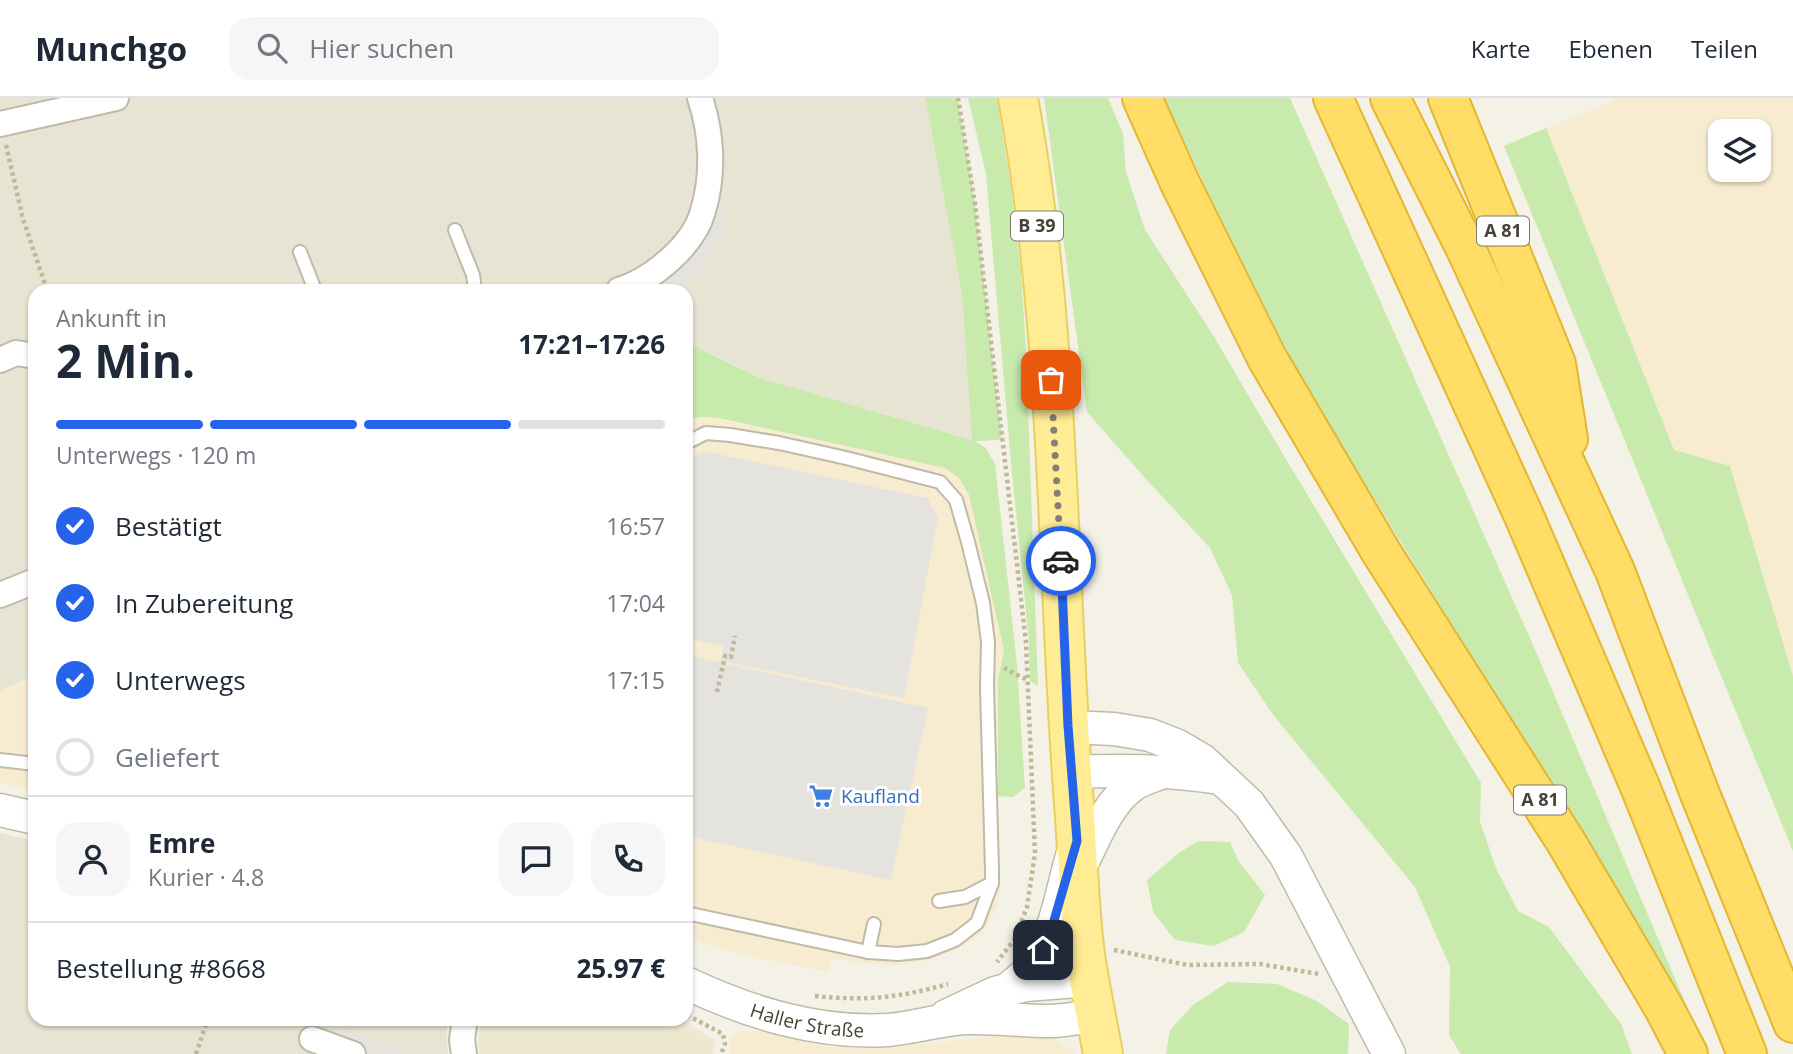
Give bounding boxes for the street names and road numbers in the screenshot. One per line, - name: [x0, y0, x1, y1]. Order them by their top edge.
- road number: B 39: [1011, 211, 1063, 240]
- road number: A 81: [1477, 216, 1529, 246]
- road number: A 81: [1514, 786, 1566, 814]
- street label: Haller Straße: [747, 997, 865, 1043]

